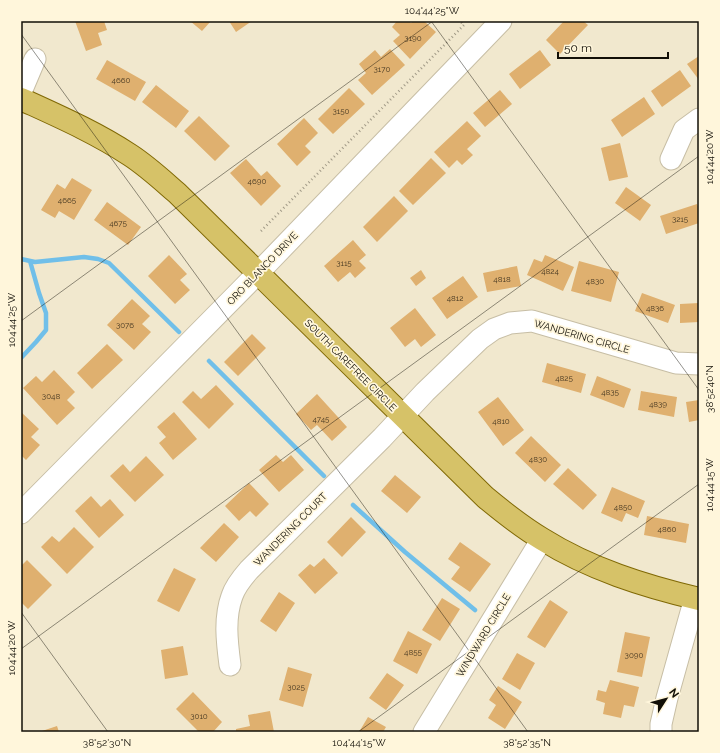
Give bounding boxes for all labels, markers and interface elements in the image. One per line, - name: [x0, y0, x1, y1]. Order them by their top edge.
- text: 104°44'25"W: [405, 5, 460, 16]
- house number: 3190: [404, 33, 422, 43]
- scale bar: [558, 34, 668, 60]
- text: 50 m: [564, 41, 592, 55]
- house number: 3170: [374, 64, 391, 74]
- house number: 4660: [112, 75, 131, 85]
- house number: 3150: [333, 106, 350, 116]
- text: 104°44'20"W: [704, 129, 715, 185]
- house number: 4690: [248, 176, 266, 186]
- house number: 4665: [58, 195, 77, 205]
- house number: 3215: [672, 214, 689, 224]
- house number: 4675: [109, 218, 127, 228]
- street label: ORO BLANCO DRIVE: [225, 230, 300, 307]
- house number: 3115: [336, 258, 352, 268]
- house number: 4824: [541, 266, 559, 276]
- house number: 4818: [493, 274, 511, 284]
- house number: 4830: [586, 276, 604, 286]
- text: 104°44'25"W: [6, 292, 17, 347]
- house number: 4812: [447, 293, 463, 303]
- house number: 4836: [646, 303, 664, 313]
- street label: SOUTH CAREFREE CIRCLE: [303, 317, 399, 413]
- street label: WANDERING CIRCLE: [533, 318, 631, 355]
- house number: 3076: [116, 320, 134, 330]
- text: 38°52'40"N: [704, 365, 715, 413]
- house number: 4825: [555, 373, 573, 383]
- house number: 4835: [601, 387, 620, 397]
- house number: 3048: [42, 391, 60, 401]
- house number: 4839: [649, 399, 667, 409]
- house number: 4745: [313, 414, 330, 424]
- house number: 4810: [492, 416, 510, 426]
- house number: 4830: [529, 454, 547, 464]
- text: 104°44'15"W: [704, 458, 715, 512]
- street label: WANDERING COURT: [252, 491, 329, 568]
- house number: 4850: [614, 502, 632, 512]
- house number: 4860: [658, 524, 677, 534]
- street label: WINDWARD CIRCLE: [454, 592, 513, 679]
- text: 104°44'20"W: [6, 620, 17, 676]
- house number: 4855: [404, 647, 423, 657]
- house number: 3090: [625, 650, 643, 660]
- north arrow: [646, 679, 686, 719]
- house number: 3025: [287, 682, 305, 692]
- text: N: [666, 686, 681, 701]
- house number: 3010: [190, 711, 208, 721]
- text: 38°52'30"N: [83, 737, 131, 748]
- text: 104°44'15"W: [332, 737, 386, 748]
- text: 38°52'35"N: [503, 737, 551, 748]

